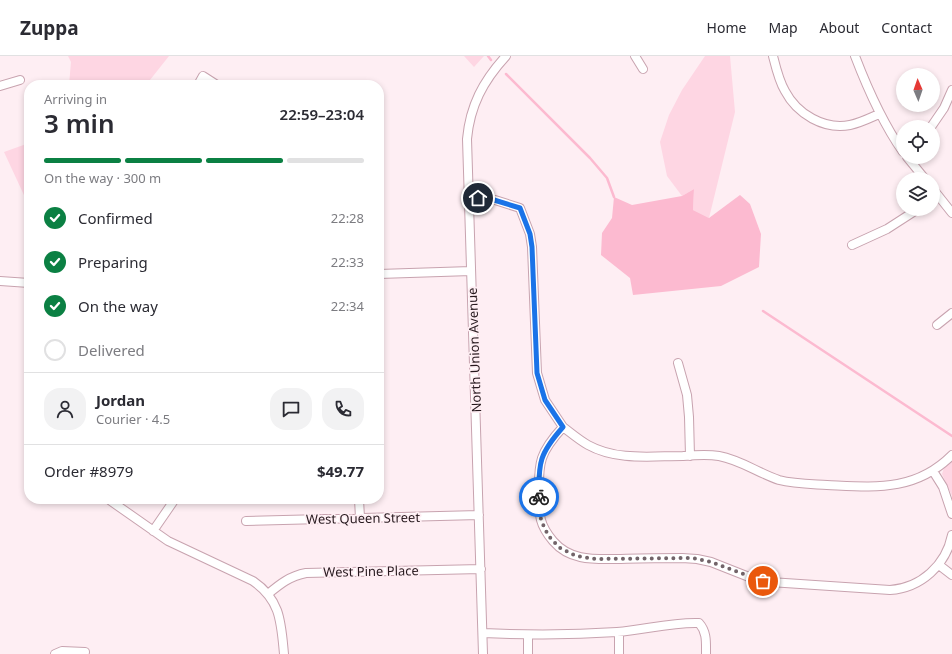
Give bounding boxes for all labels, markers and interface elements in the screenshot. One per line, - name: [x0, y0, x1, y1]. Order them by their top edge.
- text: Zuppa: [20, 15, 79, 41]
- text: Home: [707, 18, 746, 37]
- text: Map: [768, 18, 798, 37]
- text: About: [820, 18, 859, 37]
- text: Contact: [881, 18, 932, 37]
- north arrow: [896, 68, 940, 112]
- map controls: [896, 68, 940, 216]
- text: Arriving in: [44, 90, 107, 108]
- text: 22:59–23:04: [280, 104, 364, 124]
- text: 3 min: [44, 105, 115, 141]
- button: locate: [896, 120, 940, 164]
- text: On the way · 300 m: [44, 169, 161, 187]
- button: layers: [896, 172, 940, 216]
- pin: [461, 181, 495, 215]
- icon: home: [467, 187, 489, 209]
- icon: check: [44, 207, 66, 229]
- text: Confirmed: [78, 208, 153, 228]
- text: 22:28: [331, 209, 364, 227]
- icon: check: [44, 251, 66, 273]
- text: Preparing: [78, 252, 148, 272]
- text: 22:33: [331, 253, 364, 271]
- street label: North Union Avenue: [463, 287, 485, 413]
- icon: check: [44, 295, 66, 317]
- text: On the way: [78, 296, 158, 316]
- text: 22:34: [331, 297, 364, 315]
- text: Delivered: [78, 340, 145, 360]
- button: person: [44, 388, 86, 430]
- button: chat: [270, 388, 312, 430]
- button: phone: [322, 388, 364, 430]
- text: Jordan: [96, 390, 145, 410]
- text: Courier · 4.5: [96, 410, 170, 428]
- text: Order #8979: [44, 461, 133, 481]
- text: $49.77: [317, 461, 364, 481]
- courier: [519, 477, 559, 517]
- icon: bike: [528, 486, 550, 508]
- street label: West Queen Street: [306, 508, 420, 528]
- street label: West Pine Place: [323, 561, 419, 581]
- pin: [746, 564, 780, 598]
- icon: bag: [752, 570, 774, 592]

